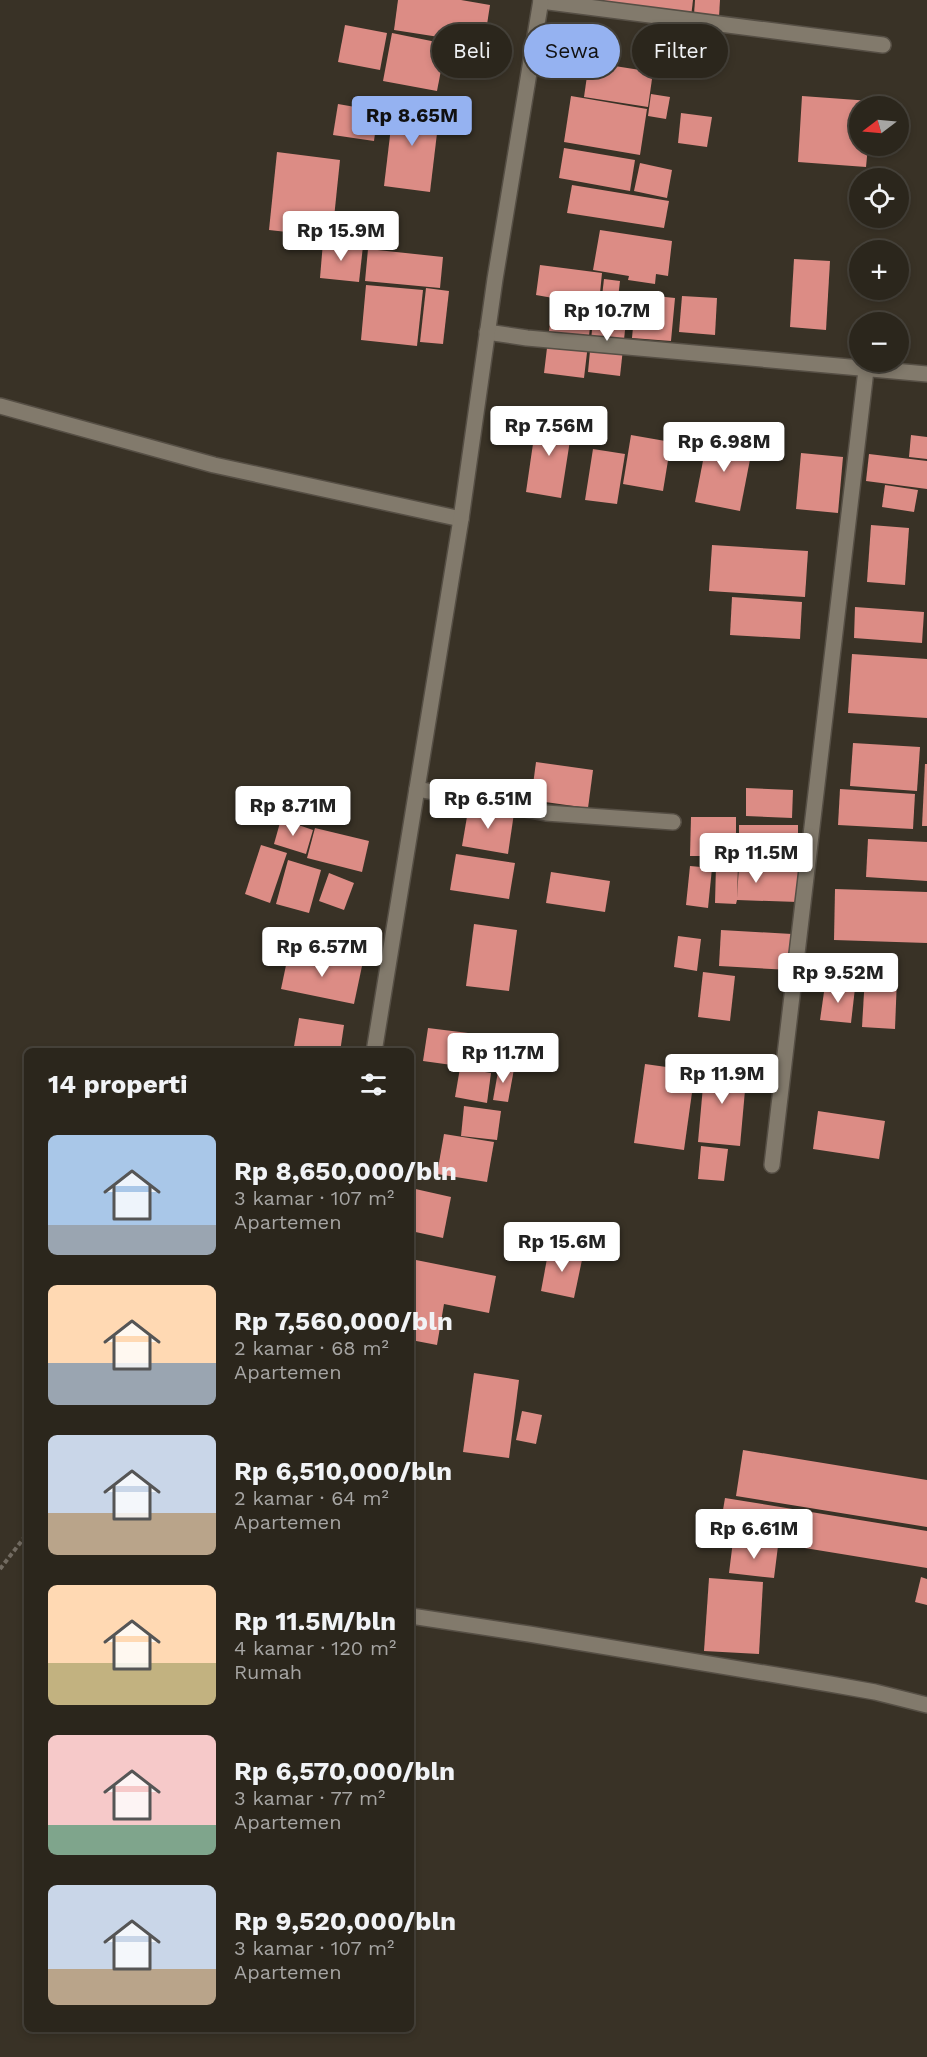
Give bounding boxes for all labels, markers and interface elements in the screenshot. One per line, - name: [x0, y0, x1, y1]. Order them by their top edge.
- chip: Beli: [432, 24, 512, 78]
- chip: Sewa: [524, 24, 620, 78]
- chip: Filter: [632, 24, 728, 78]
- pin: Rp 8.65M: [350, 96, 474, 147]
- north arrow: [849, 96, 909, 156]
- map controls: [849, 96, 909, 372]
- text: Rp 8.65M: [366, 103, 458, 127]
- button: locate: [849, 168, 909, 228]
- pin: Rp 15.9M: [279, 211, 403, 262]
- text: Rp 15.9M: [297, 218, 385, 242]
- button: +: [849, 240, 909, 300]
- pin: Rp 10.7M: [545, 291, 669, 342]
- text: Rp 10.7M: [563, 298, 651, 322]
- button: −: [849, 312, 909, 372]
- pin: Rp 7.56M: [487, 406, 611, 457]
- text: Rp 7.56M: [504, 413, 594, 437]
- pin: Rp 6.98M: [662, 422, 786, 473]
- text: Rp 6.98M: [677, 429, 771, 453]
- pin: Rp 6.51M: [426, 779, 550, 830]
- pin: Rp 8.71M: [231, 786, 355, 837]
- text: Rp 6.51M: [444, 786, 532, 810]
- text: Rp 8.71M: [249, 793, 337, 817]
- pin: Rp 11.5M: [694, 833, 818, 884]
- text: Rp 11.5M: [714, 840, 798, 864]
- pin: Rp 6.57M: [260, 927, 384, 978]
- text: Rp 6.57M: [276, 934, 368, 958]
- pin: Rp 9.52M: [776, 953, 900, 1004]
- text: Rp 9.52M: [792, 960, 884, 984]
- pin: Rp 11.7M: [441, 1033, 565, 1084]
- text: Rp 11.7M: [462, 1040, 544, 1064]
- pin: Rp 11.9M: [660, 1054, 784, 1105]
- text: Rp 11.9M: [679, 1061, 765, 1085]
- icon: filters: [357, 1068, 390, 1101]
- text: 14 properti: [48, 1069, 187, 1099]
- text: Rp 8,650,000/bln: [234, 1156, 457, 1186]
- icon: home: [96, 1159, 168, 1231]
- text: 3 kamar · 107 m²: [234, 1186, 394, 1210]
- text: Apartemen: [234, 1210, 342, 1234]
- pin: Rp 15.6M: [500, 1222, 624, 1273]
- text: Rp 15.6M: [518, 1229, 606, 1253]
- text: Rp 7,560,000/bln: [234, 1306, 453, 1336]
- icon: home: [96, 1309, 168, 1381]
- text: 2 kamar · 68 m²: [234, 1336, 389, 1360]
- text: Apartemen: [234, 1360, 342, 1384]
- text: Rp 6,510,000/bln: [234, 1456, 452, 1486]
- icon: home: [96, 1459, 168, 1531]
- text: 2 kamar · 64 m²: [234, 1486, 389, 1510]
- pin: Rp 6.61M: [692, 1509, 816, 1560]
- text: Apartemen: [234, 1510, 342, 1534]
- text: Rp 6.61M: [710, 1516, 798, 1540]
- text: Rp 11.5M/bln: [234, 1606, 396, 1636]
- icon: home: [96, 1609, 168, 1681]
- text: 4 kamar · 120 m²: [234, 1636, 396, 1660]
- text: Rumah: [234, 1660, 302, 1684]
- text: Rp 6,570,000/bln: [234, 1756, 455, 1786]
- icon: home: [96, 1759, 168, 1831]
- text: 3 kamar · 77 m²: [234, 1786, 385, 1810]
- text: Apartemen: [234, 1810, 342, 1834]
- text: Rp 9,520,000/bln: [234, 1906, 456, 1936]
- icon: home: [96, 1909, 168, 1981]
- text: 3 kamar · 107 m²: [234, 1936, 394, 1960]
- text: Apartemen: [234, 1960, 342, 1984]

